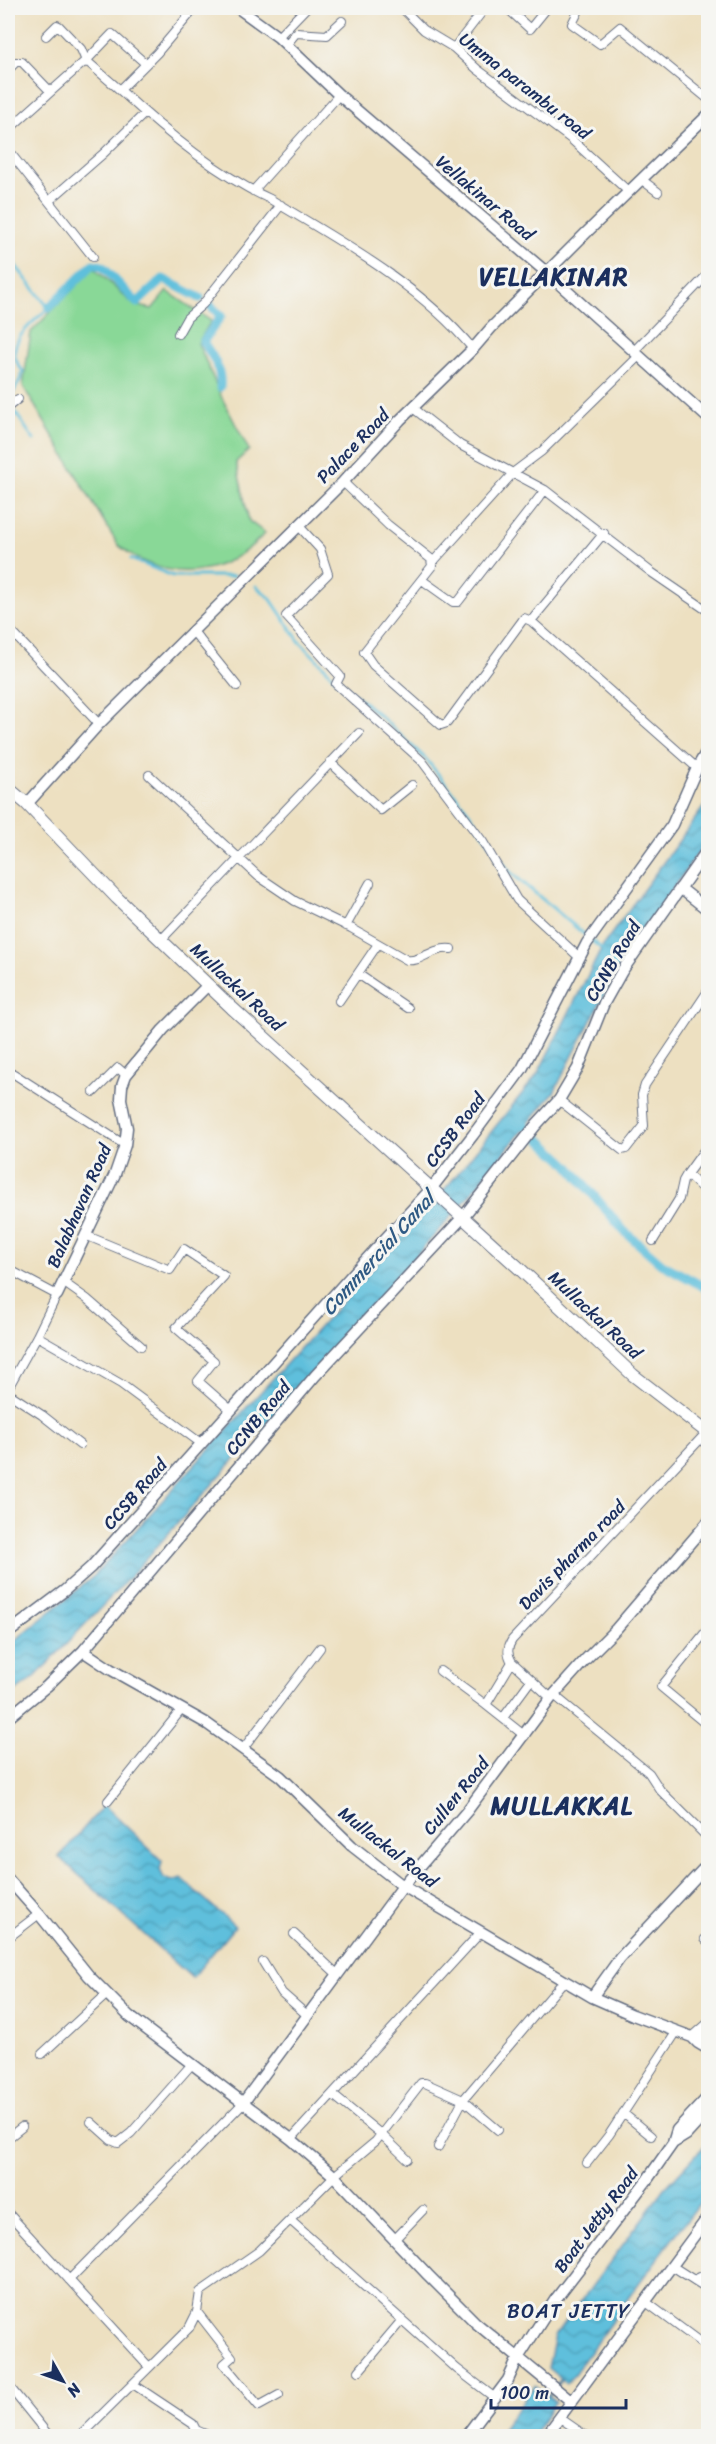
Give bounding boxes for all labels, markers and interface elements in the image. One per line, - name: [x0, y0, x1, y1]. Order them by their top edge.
- street label: Umma parambu road: [452, 24, 599, 149]
- street label: Vellakinar Road: [428, 147, 543, 250]
- district label: VELLAKINAR: [479, 256, 629, 298]
- street label: Palace Road: [308, 400, 399, 491]
- street label: CCNB Road: [576, 913, 651, 1008]
- street label: Mullackal Road: [182, 935, 293, 1041]
- street label: CCSB Road: [416, 1085, 495, 1174]
- street label: Balabhavan Road: [37, 1137, 121, 1273]
- water label: Commercial Canal: [313, 1180, 447, 1324]
- street label: Mullackal Road: [540, 1263, 651, 1369]
- street label: CCNB Road: [217, 1372, 300, 1463]
- street label: CCSB Road: [94, 1450, 177, 1537]
- street label: Davis pharma road: [510, 1491, 635, 1618]
- street label: Cullen Road: [414, 1749, 499, 1842]
- district label: MULLAKKAL: [490, 1785, 633, 1827]
- street label: Mullackal Road: [331, 1798, 446, 1897]
- street label: Boat Jetty Road: [545, 2159, 648, 2280]
- district label: BOAT JETTY: [507, 2294, 631, 2329]
- north arrow: [33, 2351, 93, 2411]
- scale bar: [491, 2372, 626, 2410]
- text: N: [59, 2376, 89, 2405]
- text: 100 m: [500, 2377, 549, 2409]

